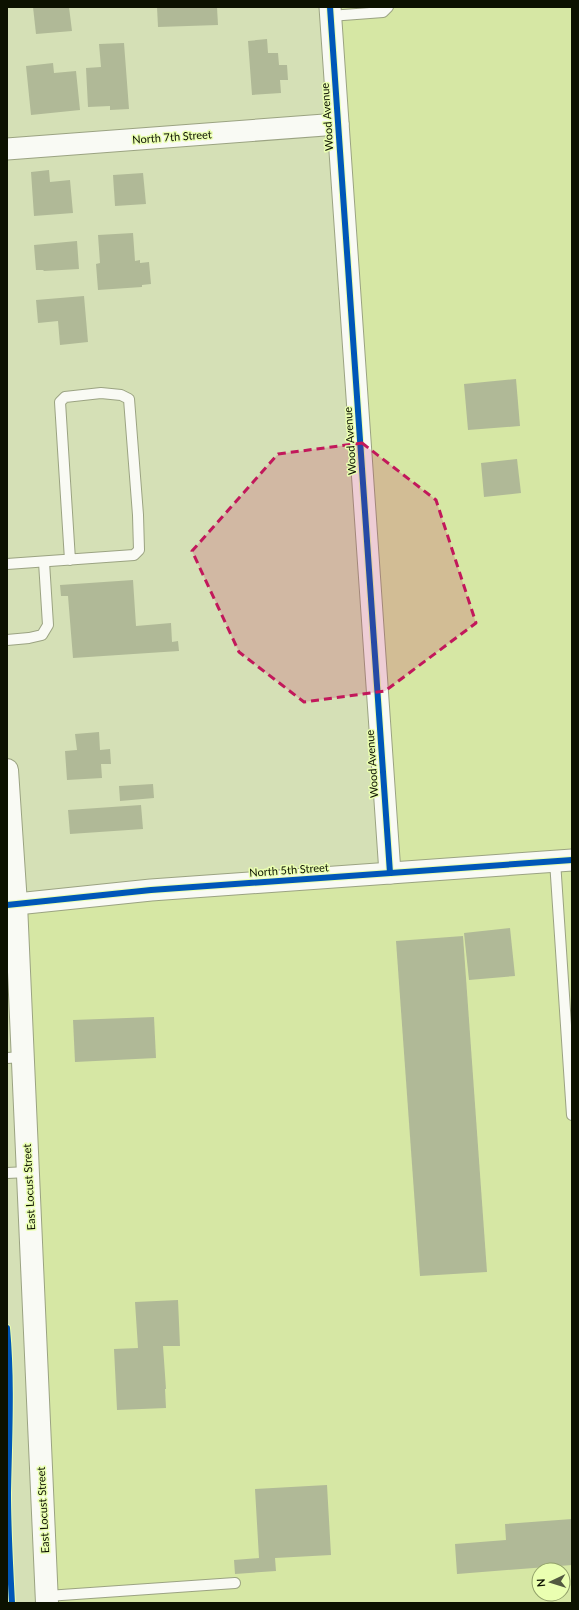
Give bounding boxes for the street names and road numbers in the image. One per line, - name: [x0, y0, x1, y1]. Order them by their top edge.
- street label: Wood Avenue: [318, 82, 335, 152]
- street label: North 7th Street: [132, 127, 212, 146]
- street label: Wood Avenue: [341, 406, 358, 476]
- street label: Wood Avenue: [363, 729, 380, 799]
- street label: North 5th Street: [249, 860, 329, 879]
- street label: East Locust Street: [20, 1143, 37, 1231]
- street label: East Locust Street: [34, 1466, 51, 1554]

